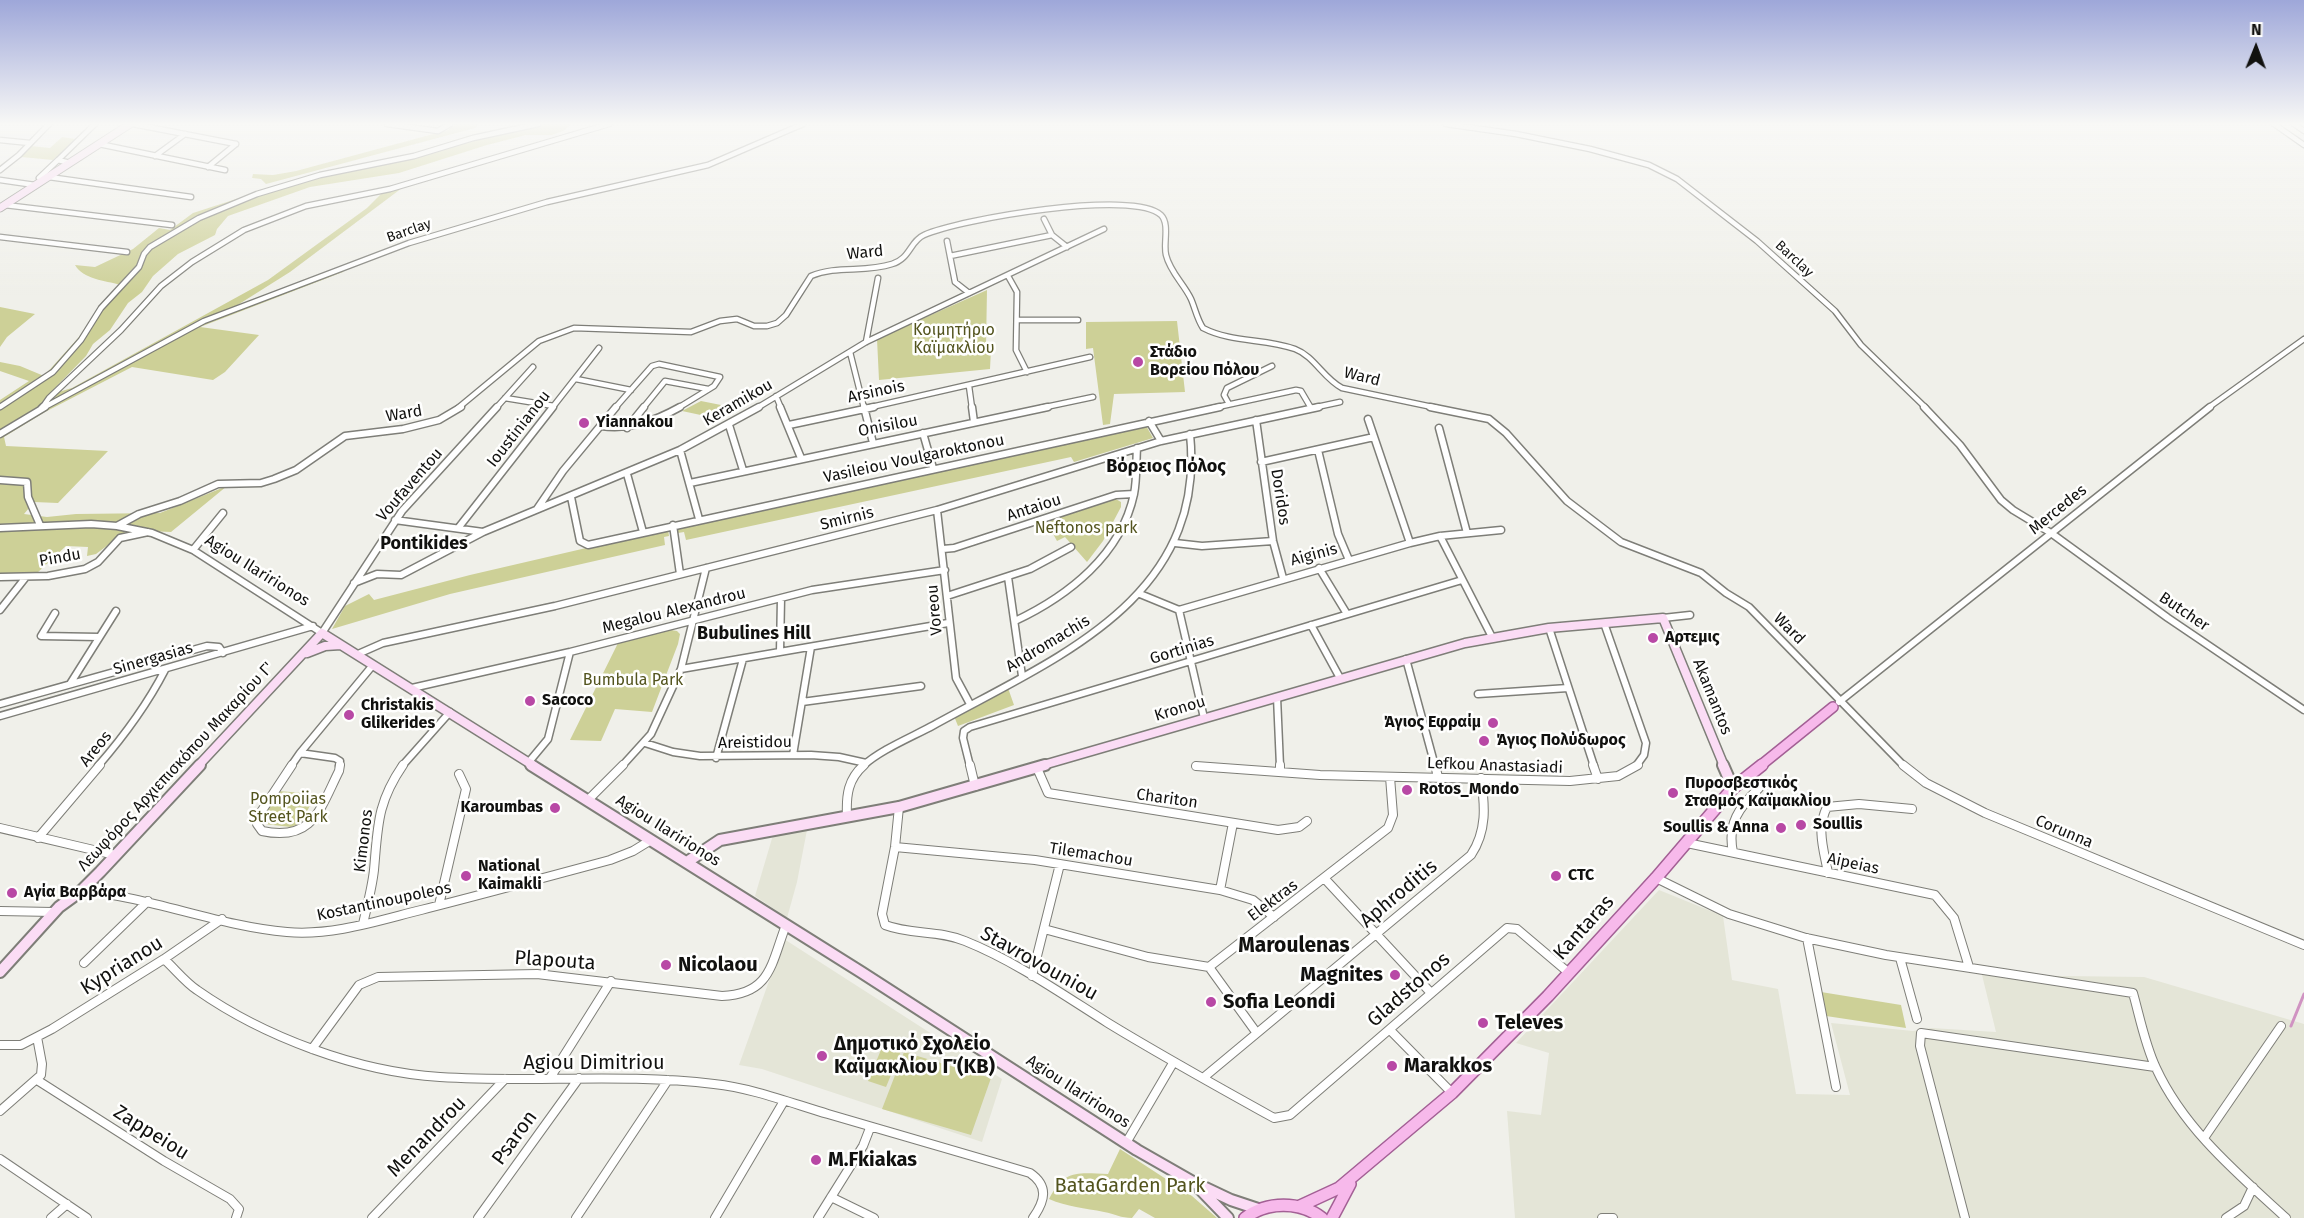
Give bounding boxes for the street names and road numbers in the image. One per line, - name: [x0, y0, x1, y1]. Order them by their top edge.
- street label: Barclay: [384, 216, 434, 246]
- street label: Barclay: [1771, 237, 1817, 281]
- street label: Ward: [846, 242, 884, 264]
- street label: Ward: [1342, 363, 1382, 391]
- street label: Keramikou: [700, 375, 776, 431]
- street label: Arsinois: [846, 377, 906, 407]
- street label: Ioustinianou: [483, 387, 555, 471]
- street label: Ward: [384, 401, 424, 427]
- street label: Onisilou: [857, 411, 919, 441]
- street label: Vasileiou Voulgaroktonou: [822, 430, 1006, 488]
- street label: Voufaventou: [373, 444, 447, 526]
- street label: Doridos: [1266, 467, 1294, 527]
- street label: Mercedes: [2025, 481, 2091, 539]
- street label: Antaiou: [1004, 490, 1064, 526]
- street label: Smirnis: [818, 503, 876, 535]
- street label: Agiou Ilaririonos: [201, 531, 313, 611]
- street label: Aiginis: [1288, 540, 1340, 570]
- street label: Pindu: [38, 545, 82, 571]
- street label: Megalou Alexandrou: [600, 584, 748, 638]
- street label: Voreou: [923, 584, 947, 636]
- street label: Butcher: [2155, 588, 2213, 636]
- street label: Ward: [1769, 609, 1809, 649]
- street label: Andromachis: [1003, 611, 1093, 677]
- street label: Gortinias: [1148, 631, 1216, 669]
- street label: Sinergasias: [111, 638, 195, 680]
- street label: Akamantos: [1688, 656, 1736, 738]
- street label: Λεωφόρος Αρχιεπισκόπου Μακαρίου Γ': [74, 659, 278, 875]
- street label: Kronou: [1152, 692, 1208, 726]
- street label: Areos: [76, 727, 116, 771]
- street label: Areistidou: [718, 733, 792, 753]
- street label: Lefkou Anastasiadi: [1427, 754, 1563, 778]
- street label: Chariton: [1135, 785, 1199, 813]
- street label: Agiou Ilaririonos: [612, 791, 724, 871]
- street label: Kimonos: [351, 808, 377, 874]
- street label: Corunna: [2032, 811, 2096, 853]
- street label: Tilemachou: [1048, 839, 1134, 871]
- street label: Aipeias: [1825, 849, 1881, 879]
- street label: Aphroditis: [1355, 855, 1443, 933]
- street label: Elektras: [1244, 876, 1302, 926]
- street label: Kostantinoupoleos: [315, 878, 453, 926]
- street label: Kantaras: [1549, 891, 1619, 965]
- street label: Stavrovouniou: [976, 922, 1102, 1006]
- street label: Kyprianou: [76, 931, 168, 1001]
- street label: Plapouta: [514, 946, 596, 976]
- street label: Gladstonos: [1363, 948, 1455, 1032]
- street label: Agiou Dimitriou: [523, 1051, 665, 1075]
- street label: Agiou Ilaririonos: [1023, 1051, 1133, 1133]
- street label: Menandrou: [383, 1092, 471, 1182]
- street label: Zappeiou: [109, 1100, 193, 1166]
- street label: Psaron: [487, 1106, 543, 1170]

